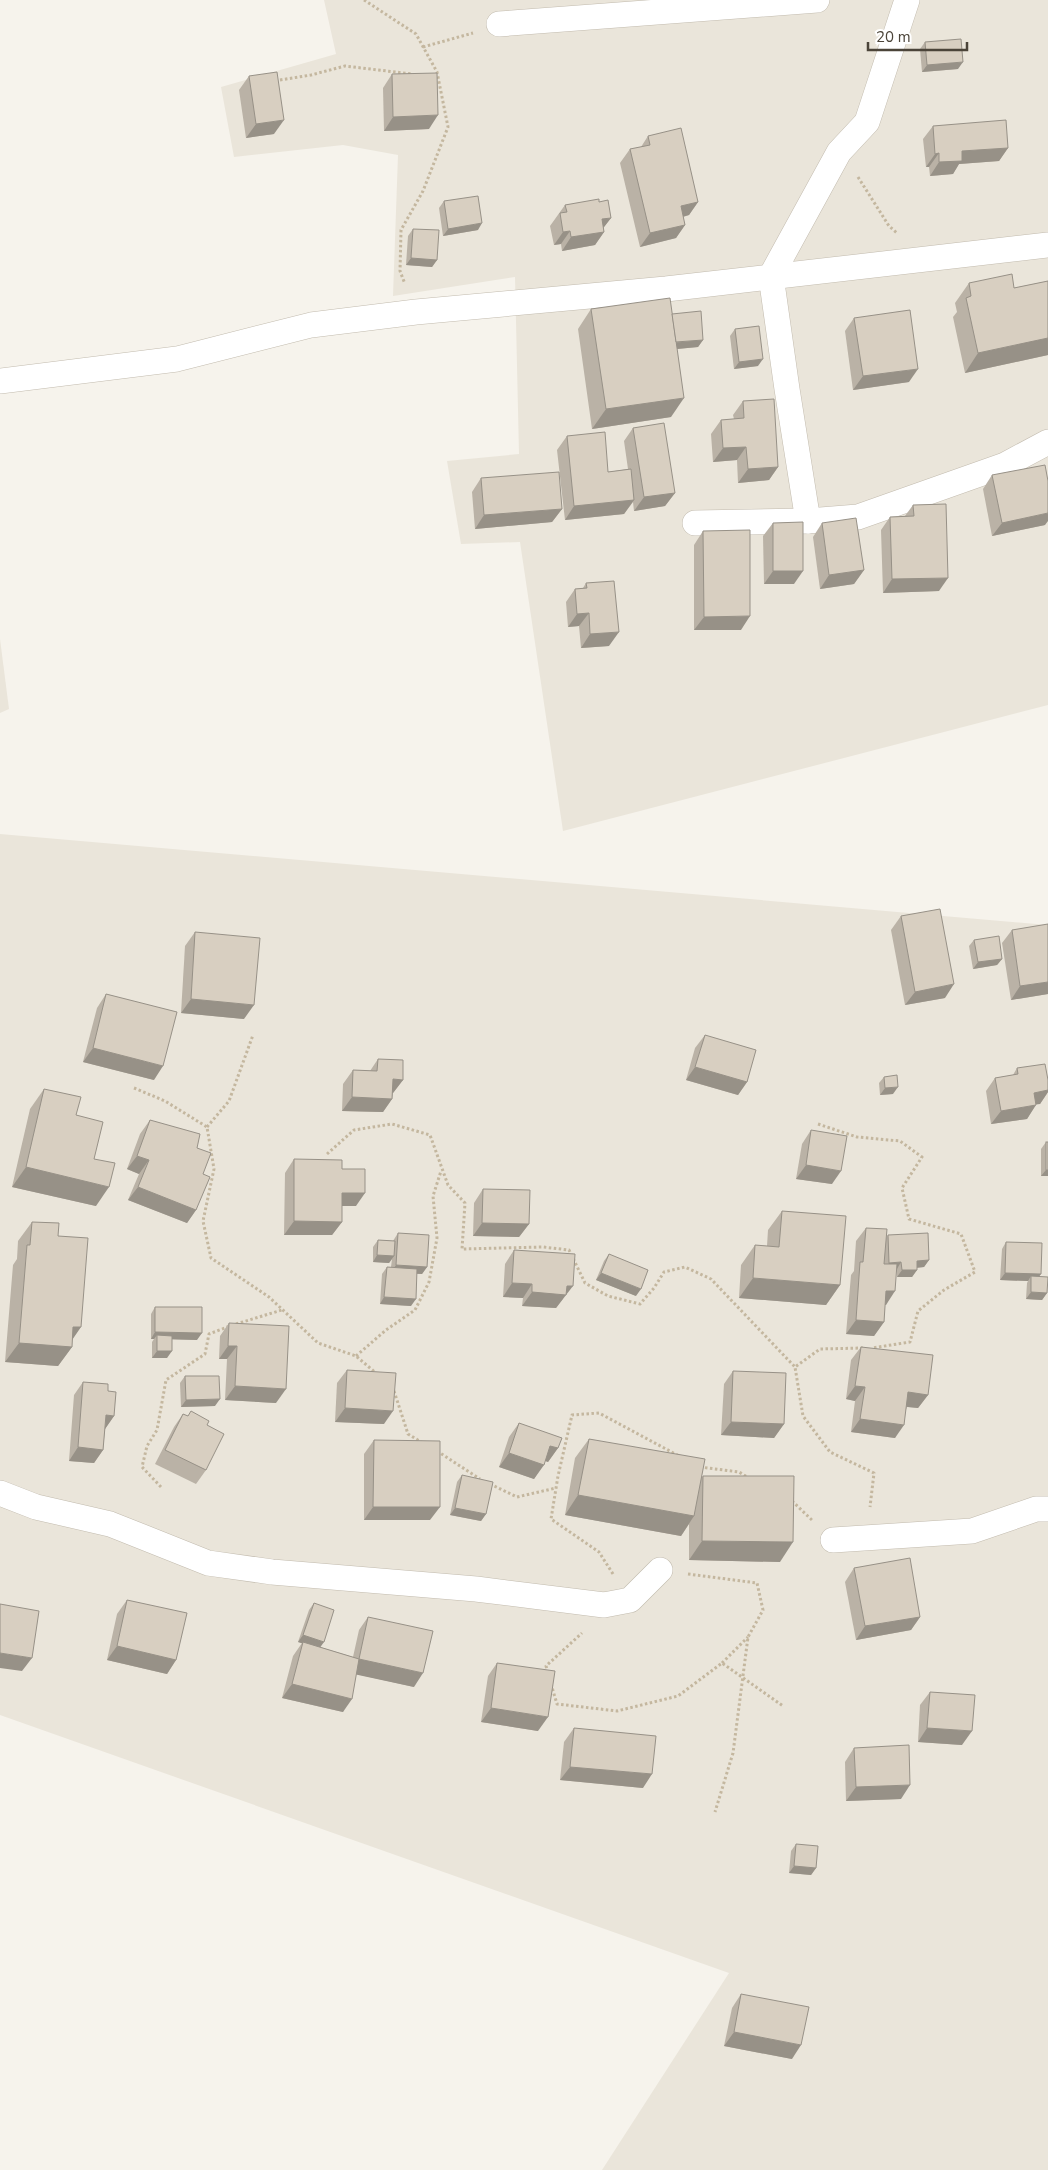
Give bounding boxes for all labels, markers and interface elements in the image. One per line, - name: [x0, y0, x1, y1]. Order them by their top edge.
- scale bar: [868, 20, 967, 52]
- text: 20 m: [876, 27, 911, 47]

